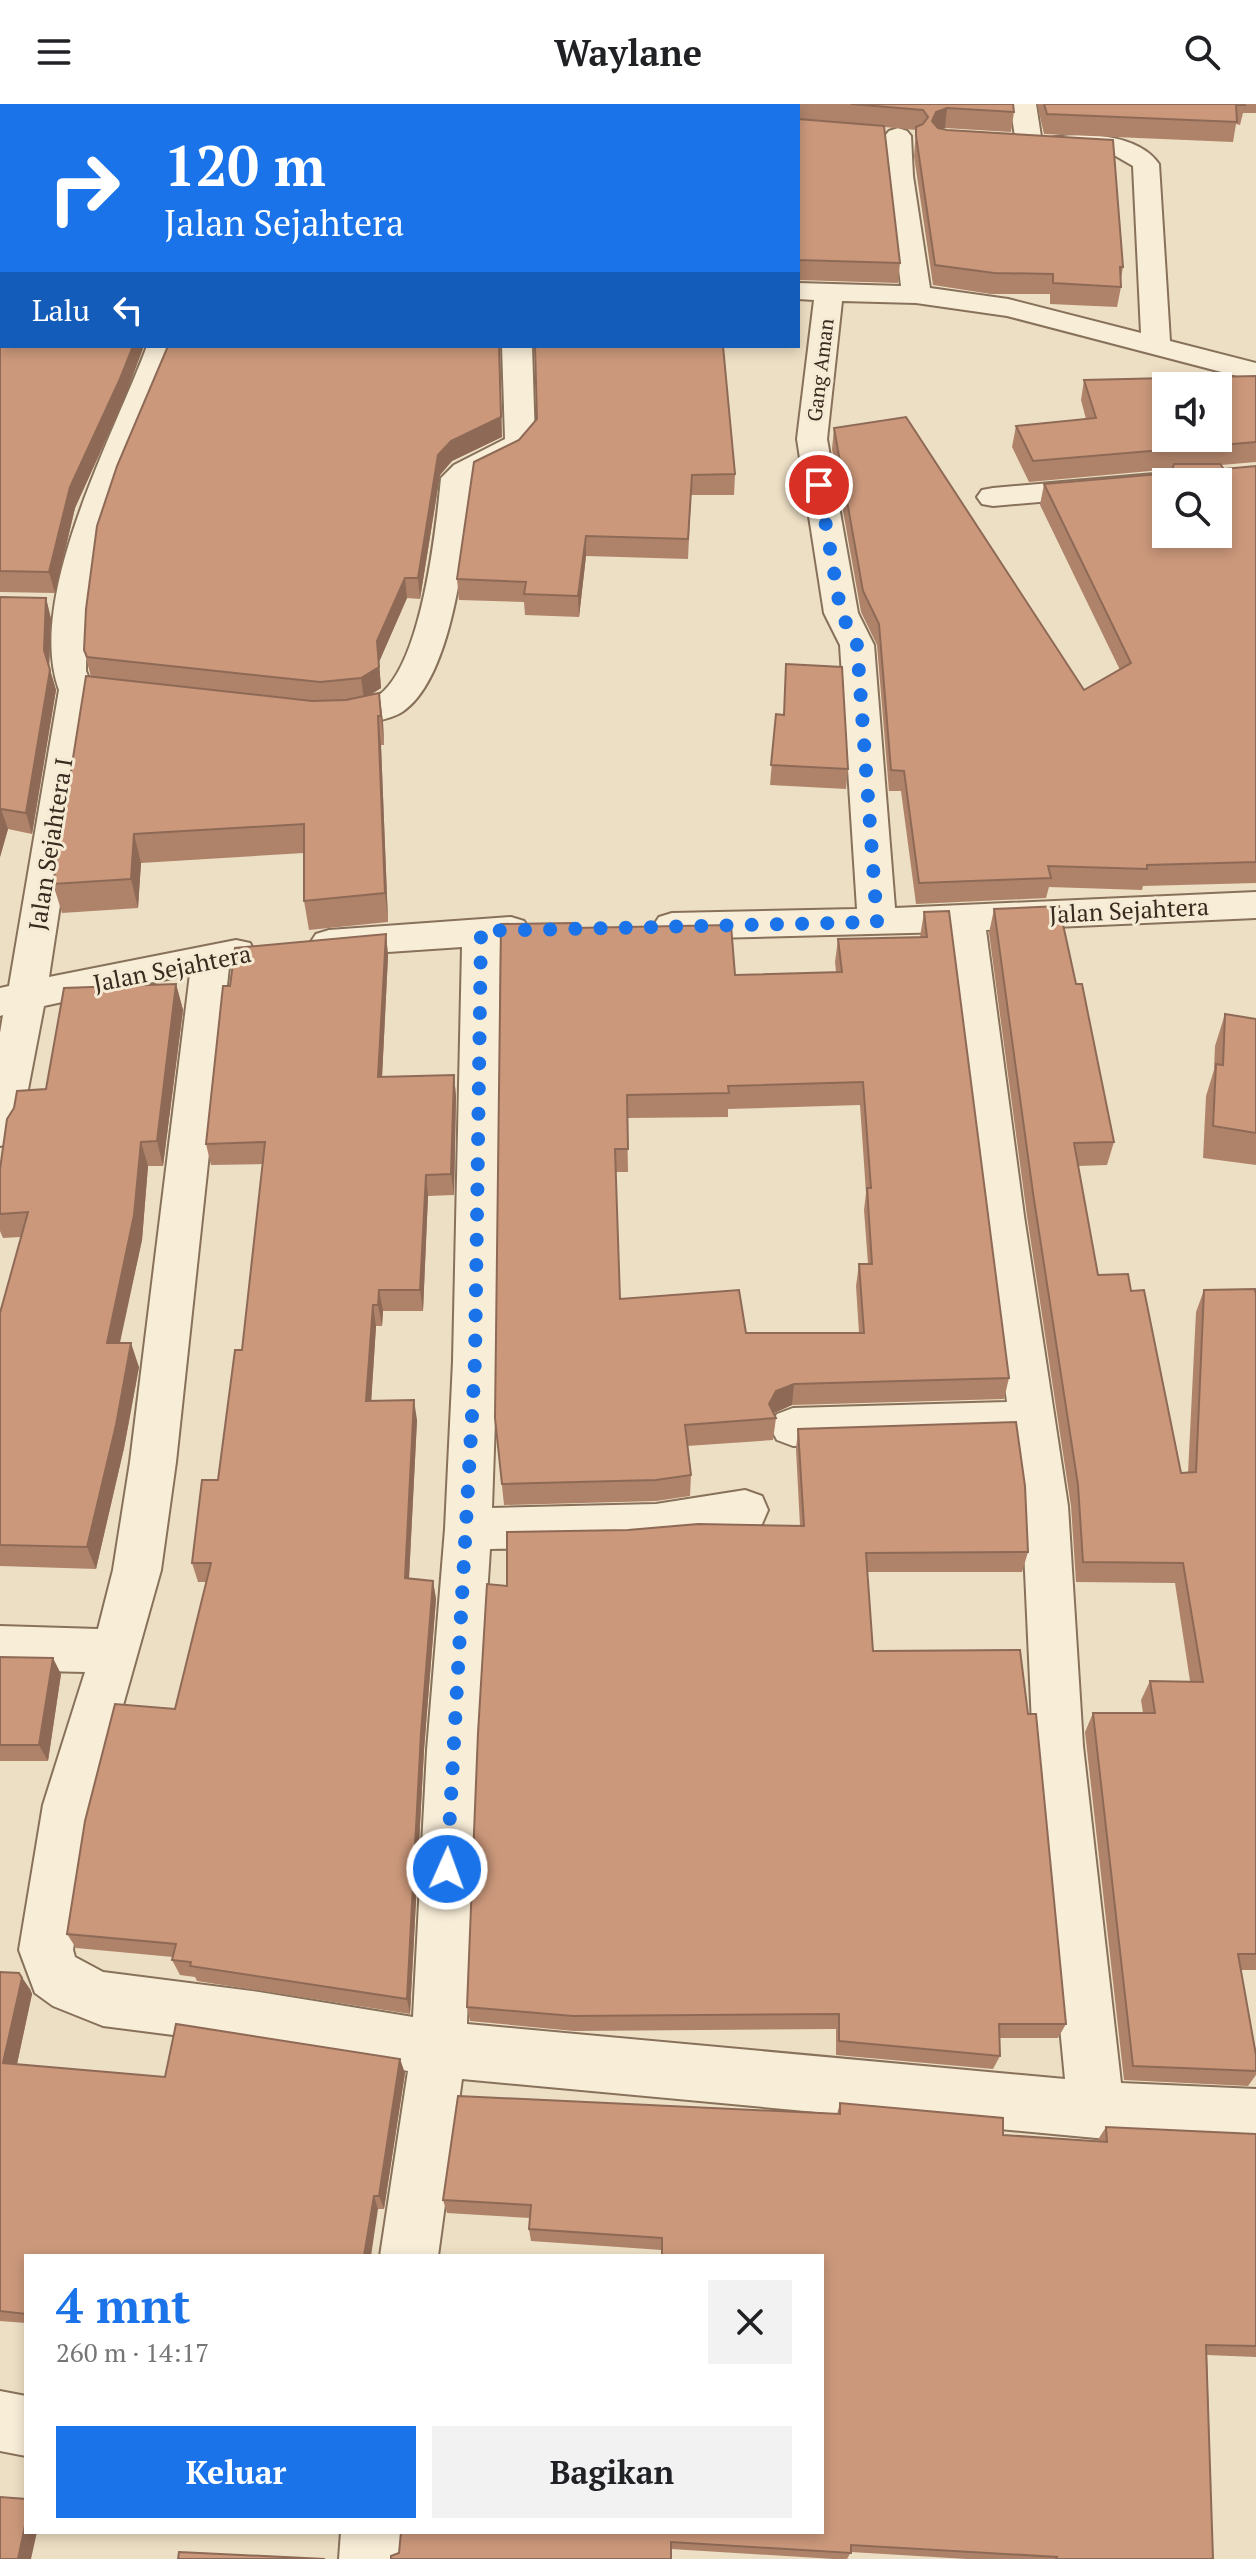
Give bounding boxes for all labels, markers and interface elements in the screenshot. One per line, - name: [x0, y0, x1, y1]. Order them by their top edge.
- text: Waylane: [554, 29, 702, 76]
- icon: menu: [32, 30, 76, 74]
- icon: search: [1180, 30, 1224, 74]
- text: 120 m: [164, 128, 326, 202]
- icon: right: [32, 136, 136, 240]
- text: Jalan Sejahtera: [164, 199, 404, 246]
- icon: left: [106, 288, 150, 332]
- text: Lalu: [32, 290, 90, 330]
- street label: Gang Aman: [800, 317, 840, 423]
- map controls: [1152, 372, 1232, 548]
- button: sound: [1152, 372, 1232, 452]
- pin: [785, 451, 853, 519]
- icon: arrive: [797, 463, 841, 507]
- button: search: [1152, 468, 1232, 548]
- street label: Jalan Sejahtera I: [21, 755, 79, 933]
- street label: Jalan Sejahtera: [1048, 890, 1210, 930]
- street label: Jalan Sejahtera: [90, 937, 254, 999]
- position arrow: [405, 1827, 489, 1911]
- text: 4 mnt: [56, 2273, 191, 2337]
- button: close: [708, 2280, 792, 2364]
- text: 260 m · 14:17: [56, 2335, 209, 2369]
- button: Keluar: [56, 2426, 416, 2518]
- button: Bagikan: [432, 2426, 792, 2518]

